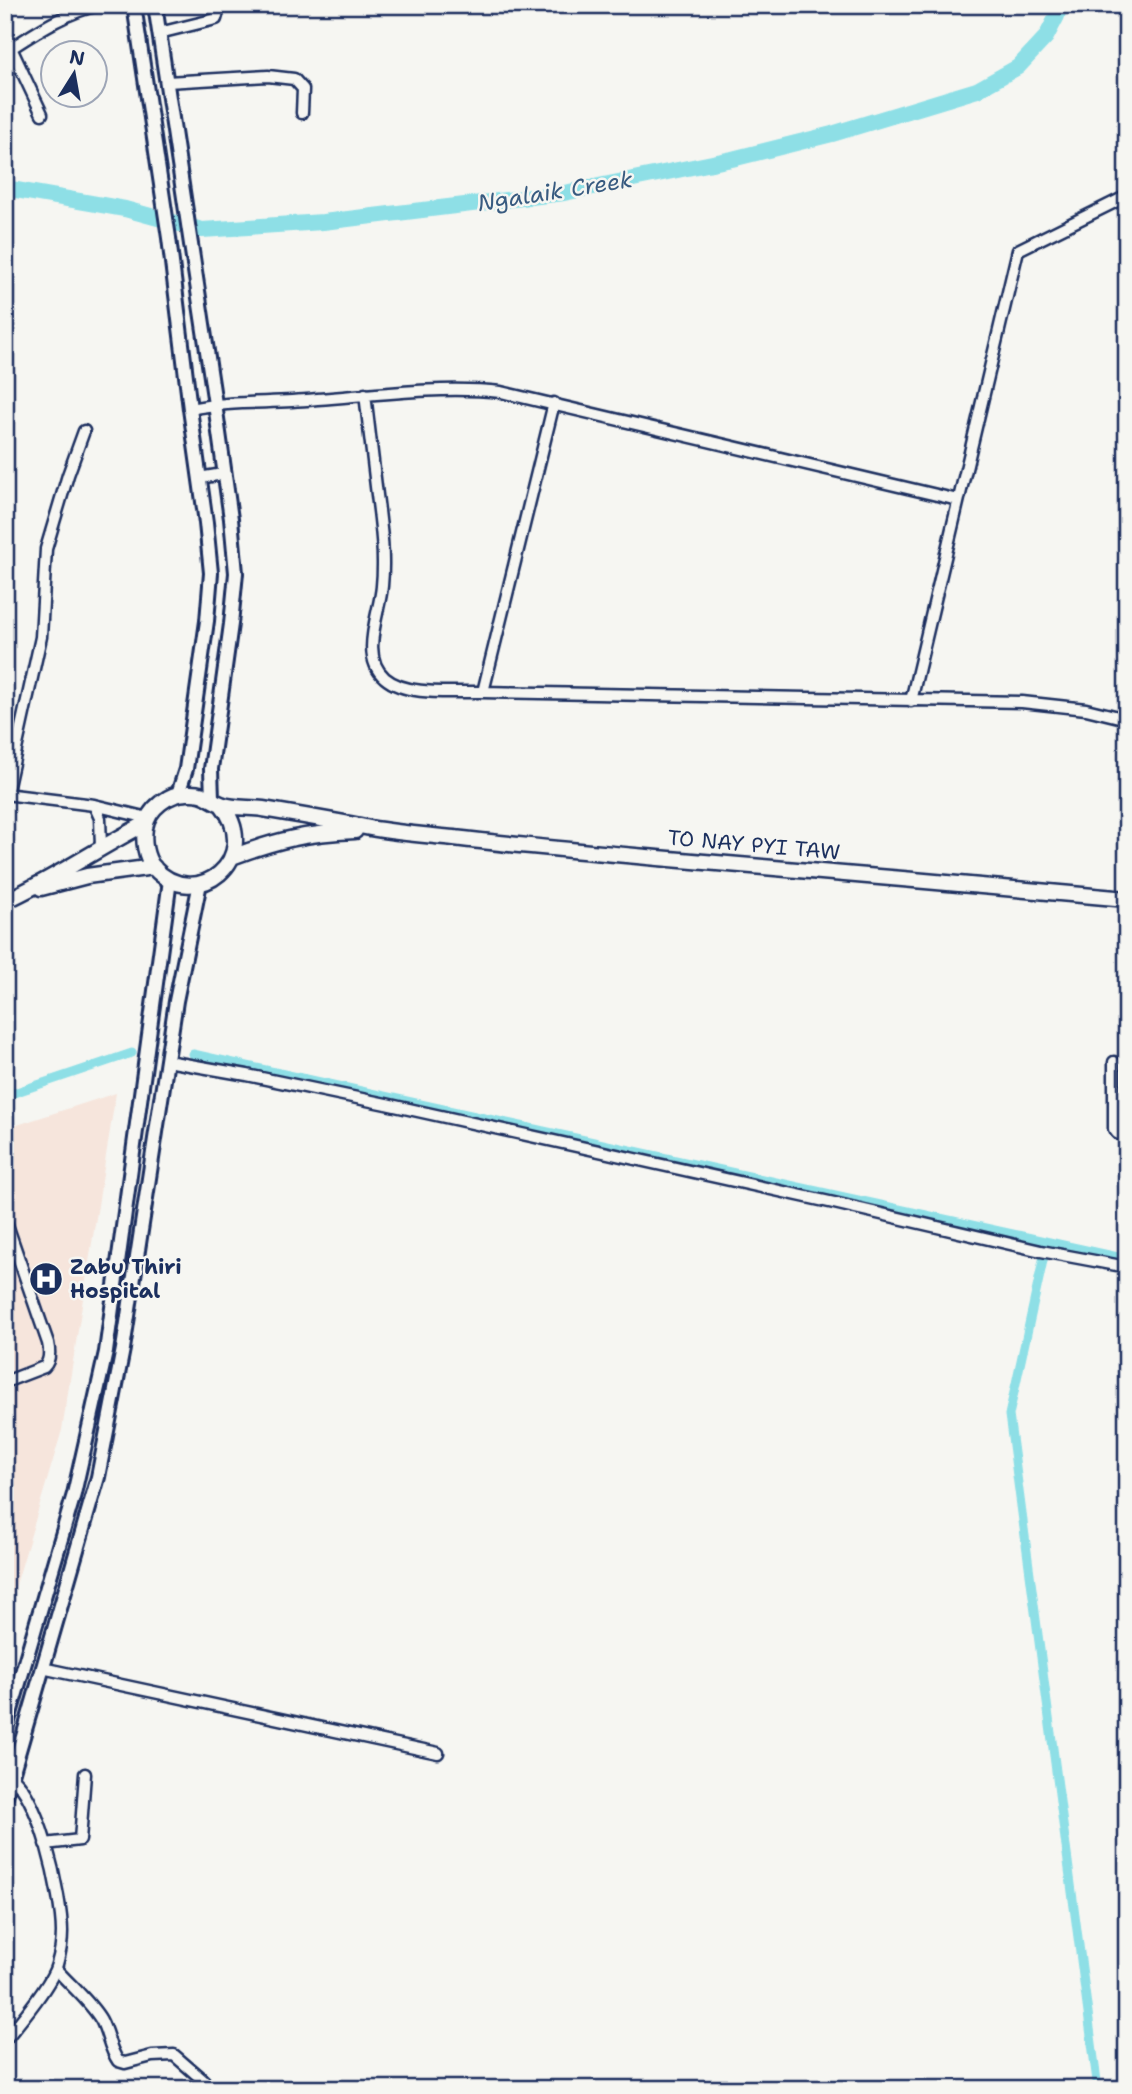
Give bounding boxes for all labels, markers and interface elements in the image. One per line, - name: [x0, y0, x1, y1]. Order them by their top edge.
- north arrow: [38, 38, 108, 108]
- text: N: [67, 44, 87, 72]
- water label: Ngalaik Creek: [475, 164, 635, 218]
- street label: TO NAY PYI TAW: [667, 824, 841, 866]
- place label: Zabu Thiri Hospital: [70, 1253, 182, 1305]
- hospital icon: Zabu Thiri Hospital: [27, 1260, 65, 1298]

